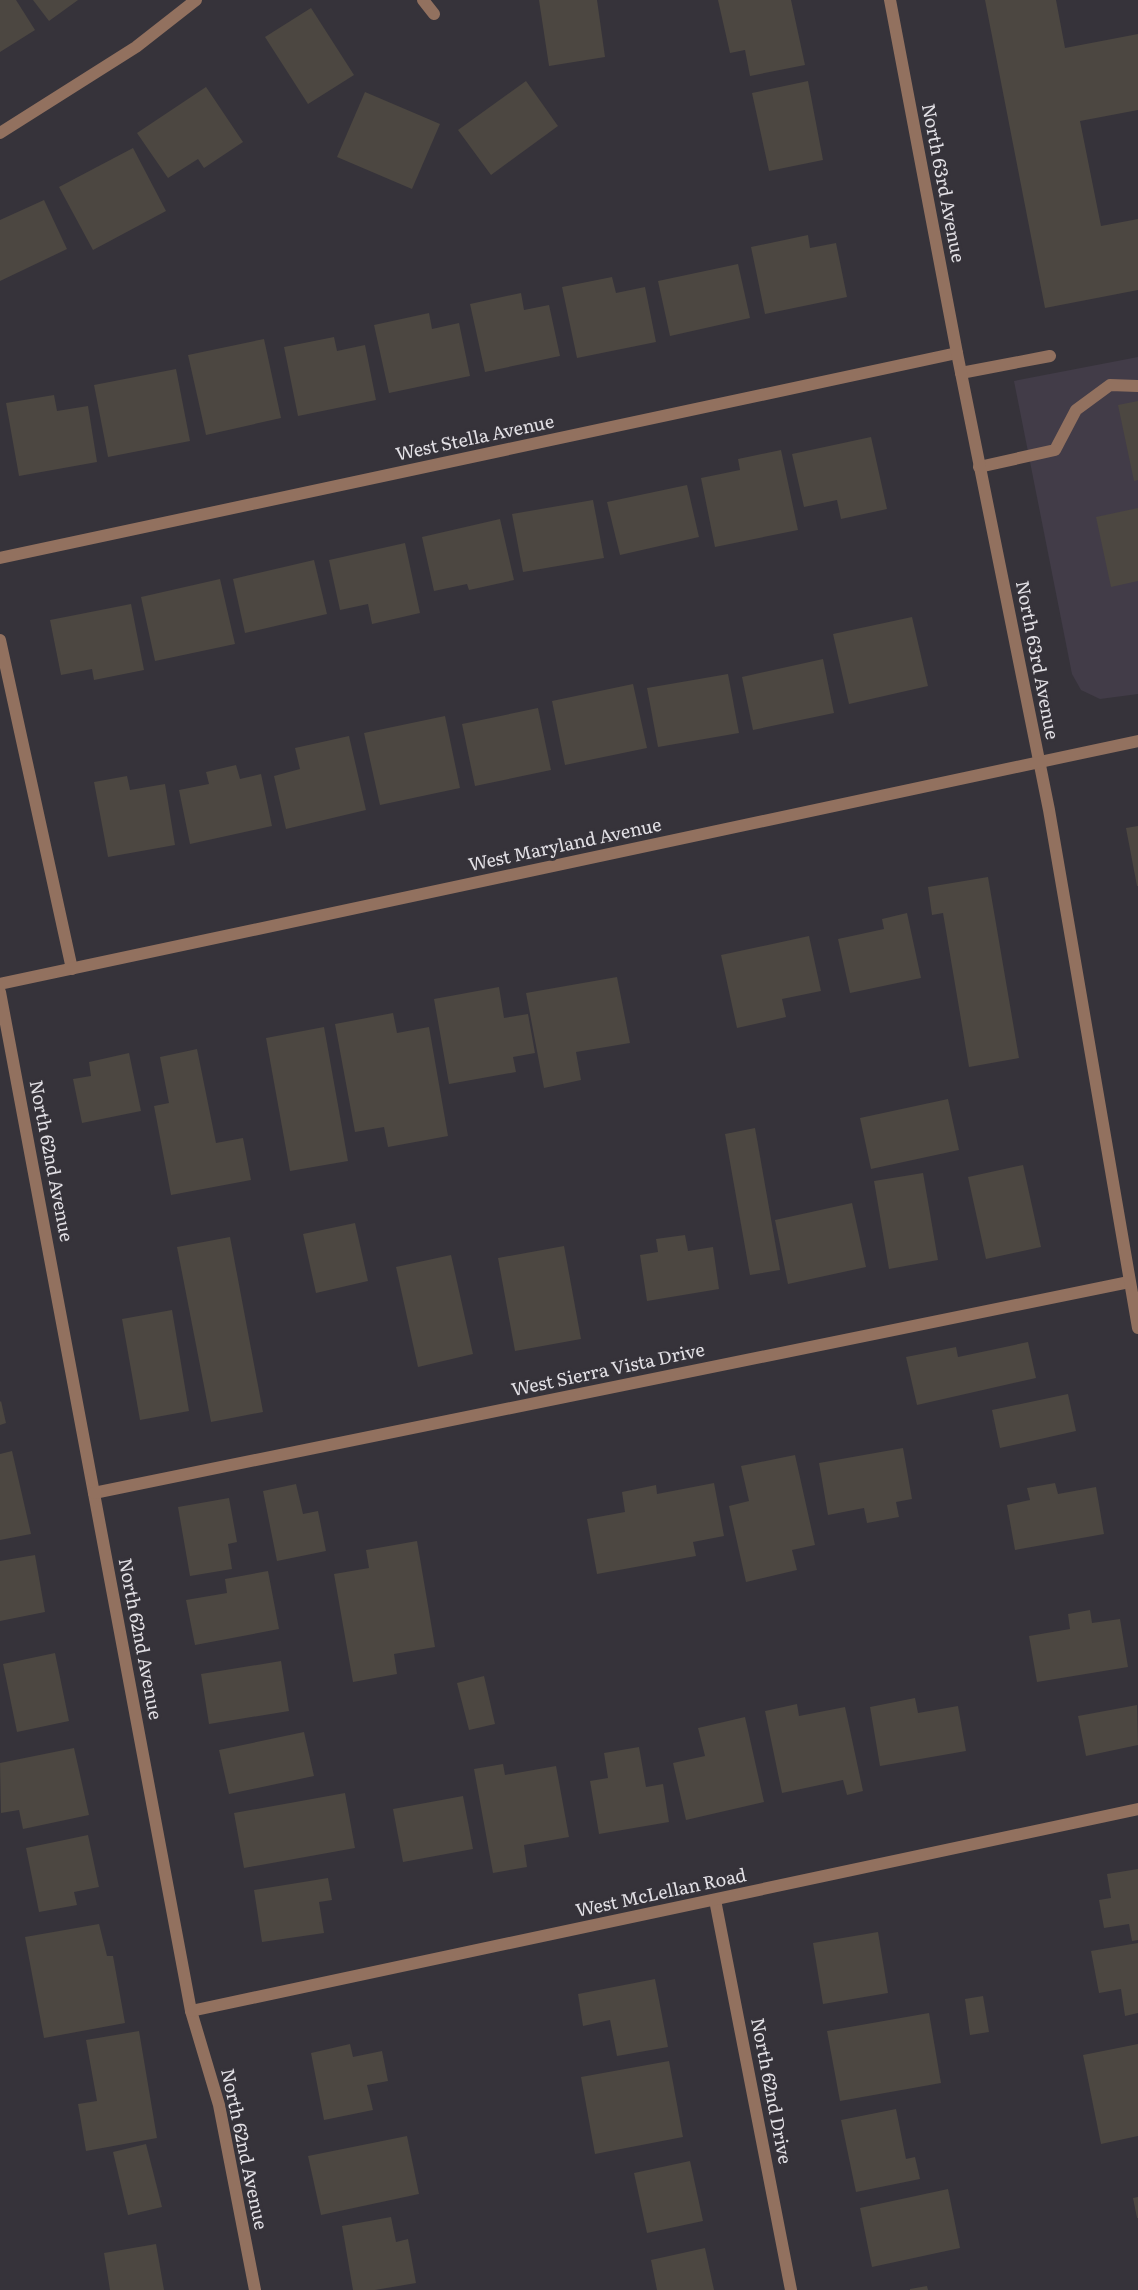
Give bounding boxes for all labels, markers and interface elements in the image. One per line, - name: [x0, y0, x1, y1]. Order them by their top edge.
- street label: North 63rd Avenue: [916, 101, 973, 264]
- street label: West Stella Avenue: [393, 407, 556, 467]
- street label: North 63rd Avenue: [1010, 578, 1067, 741]
- street label: West Maryland Avenue: [466, 810, 664, 877]
- street label: North 62nd Avenue: [24, 1078, 81, 1244]
- street label: West Sierra Vista Drive: [509, 1335, 707, 1402]
- street label: North 62nd Avenue: [113, 1556, 170, 1722]
- street label: West McLellan Road: [573, 1860, 749, 1923]
- street label: North 62nd Drive: [745, 2015, 800, 2166]
- street label: North 62nd Avenue: [215, 2066, 276, 2232]

